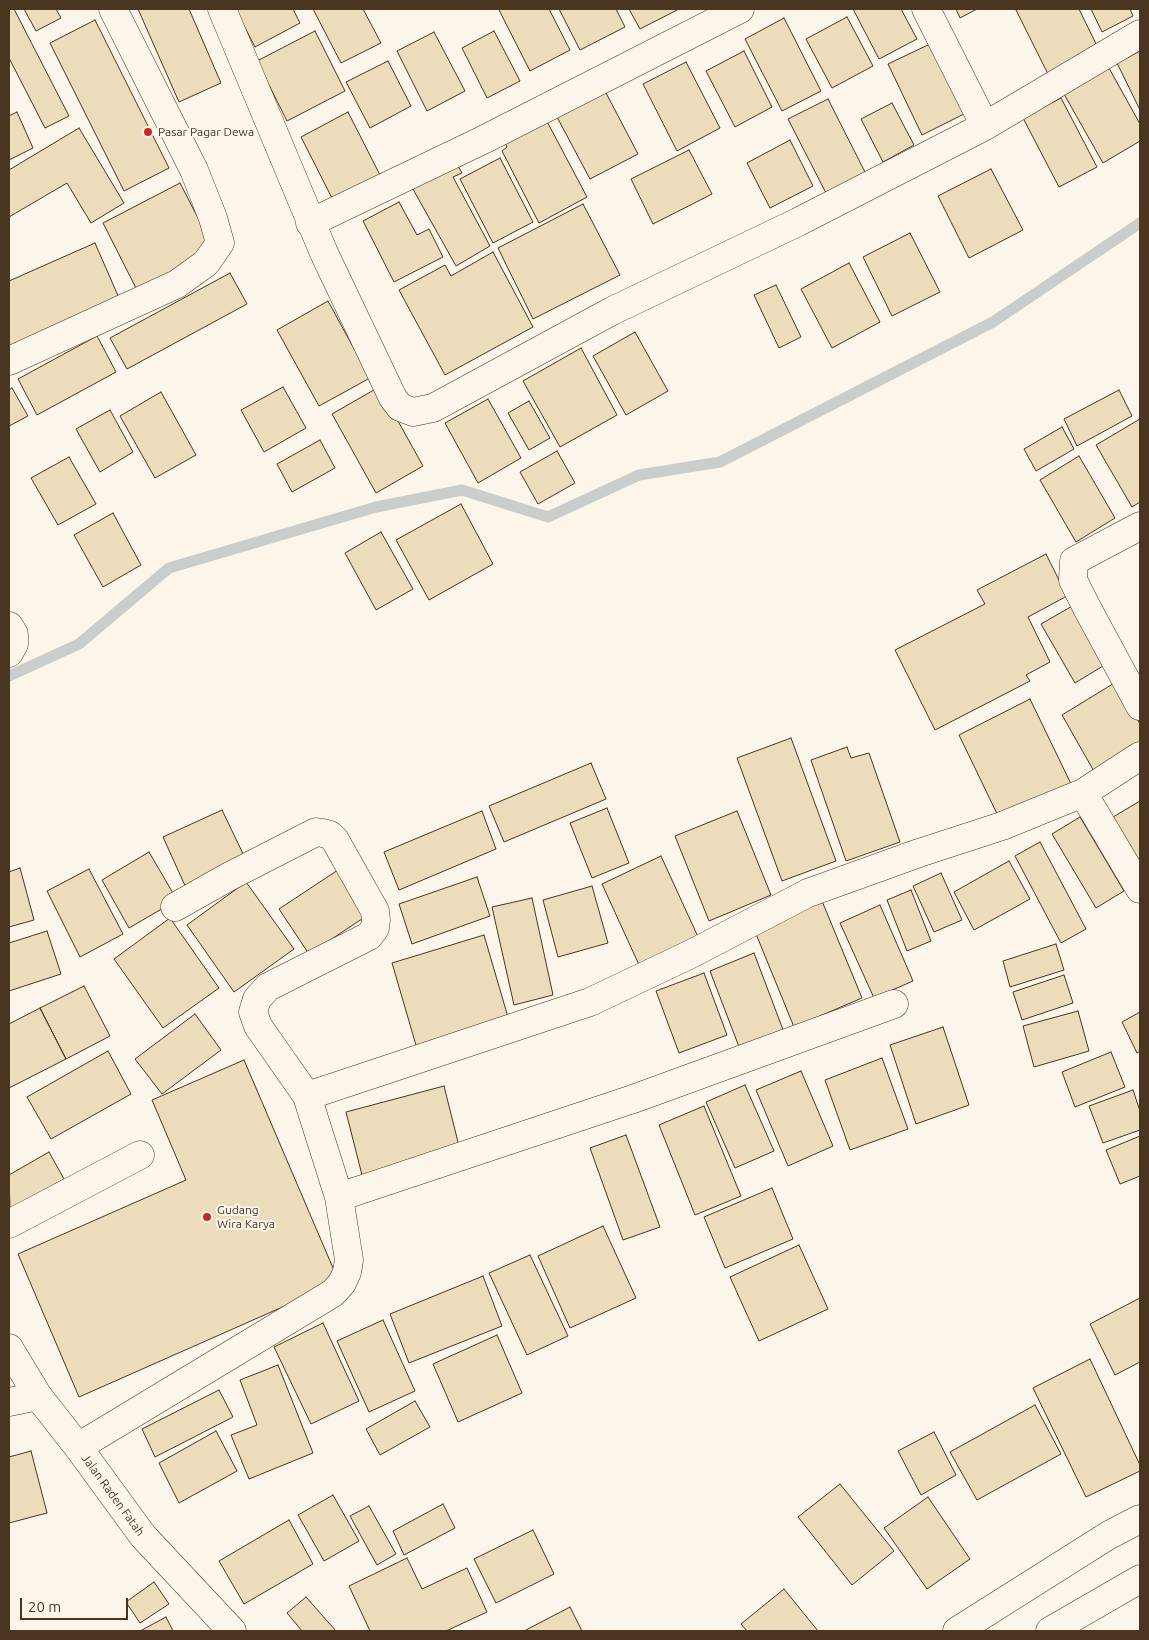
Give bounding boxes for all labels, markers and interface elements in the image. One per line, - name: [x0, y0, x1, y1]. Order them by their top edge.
- place label: Pasar Pagar Dewa: [158, 125, 254, 139]
- marker: Pasar Pagar Dewa: [142, 126, 154, 138]
- place label: Gudang Wira Karya: [217, 1203, 275, 1231]
- marker: Gudang Wira Karya: [201, 1211, 213, 1223]
- street label: Jalan Raden Fatah: [78, 1451, 148, 1539]
- scale bar: [22, 1588, 130, 1620]
- text: 20 m: [28, 1598, 61, 1615]

